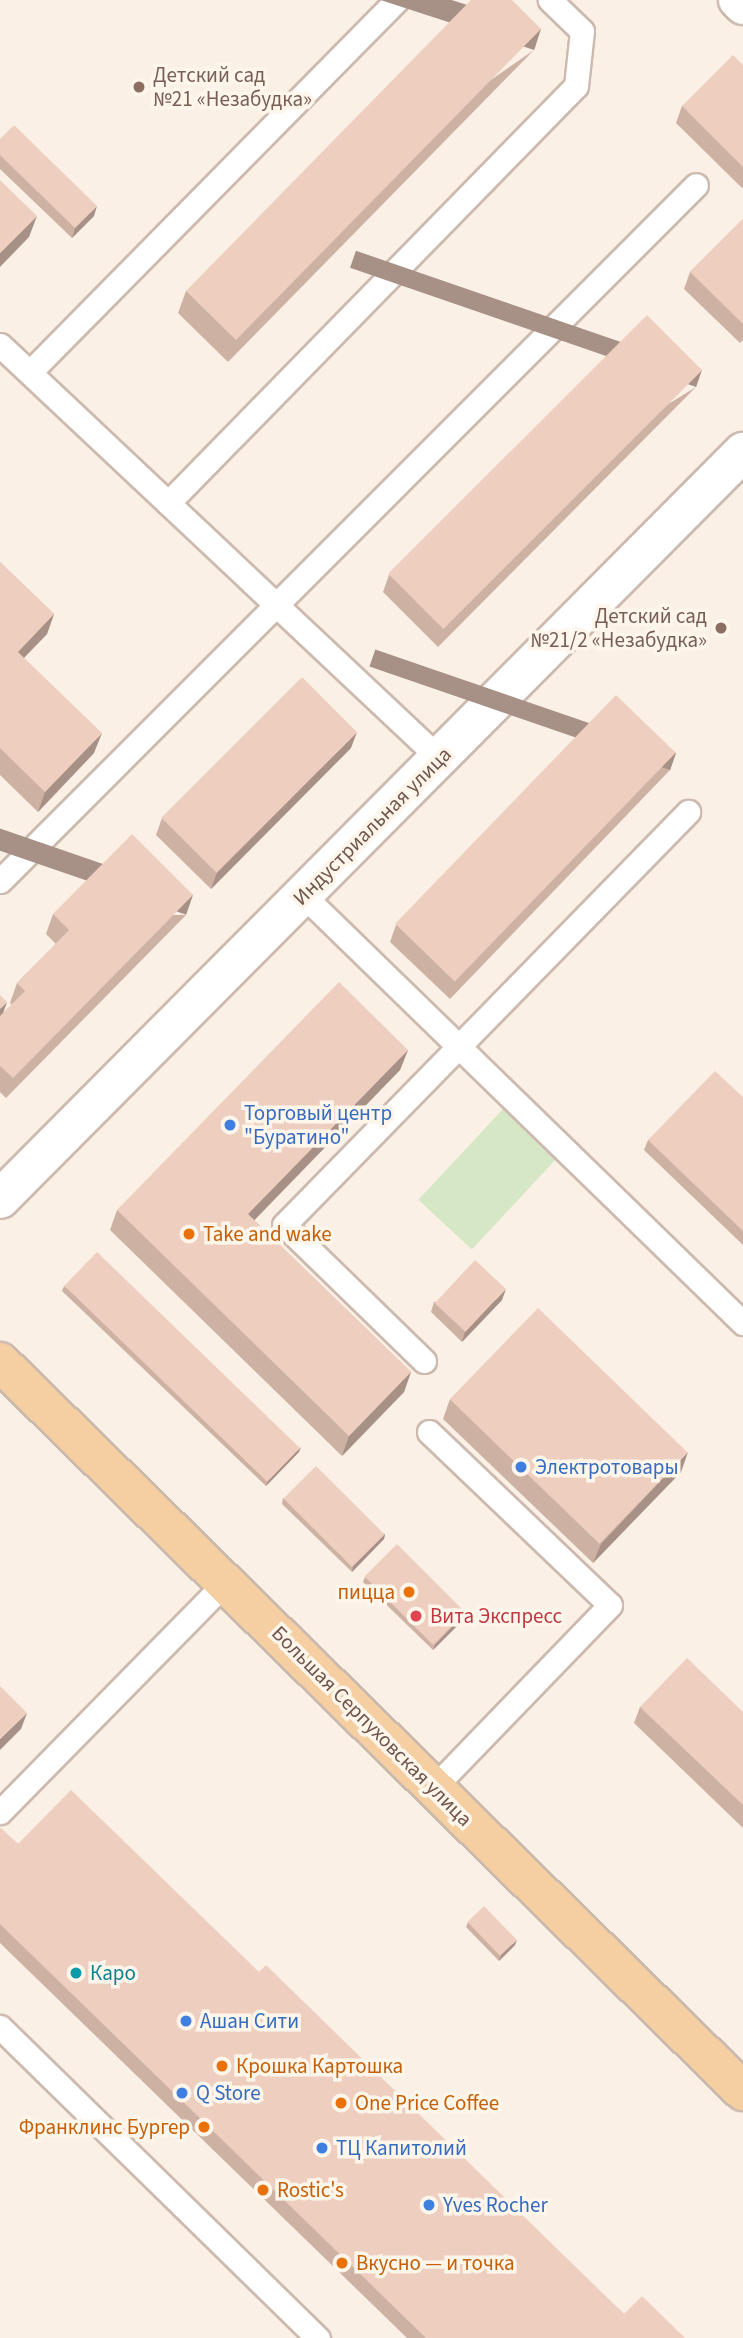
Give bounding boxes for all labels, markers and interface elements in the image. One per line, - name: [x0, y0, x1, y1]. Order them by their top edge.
- place label: Детский сад №21 «Незабудка»: [153, 62, 312, 112]
- marker: Детский сад №21 «Незабудка»: [131, 79, 147, 95]
- place label: Детский сад №21/2 «Незабудка»: [530, 603, 707, 653]
- marker: Детский сад №21/2 «Незабудка»: [713, 620, 729, 636]
- street label: Индустриальная улица: [288, 742, 456, 910]
- place label: Торговый центр "Буратино": [244, 1100, 392, 1150]
- marker: Торговый центр "Буратино": [222, 1117, 238, 1133]
- place label: Take and wake: [203, 1221, 332, 1247]
- marker: Take and wake: [181, 1226, 197, 1242]
- place label: Электротовары: [535, 1454, 679, 1480]
- marker: Электротовары: [513, 1459, 529, 1475]
- place label: пицца: [337, 1579, 395, 1605]
- marker: пицца: [401, 1584, 417, 1600]
- place label: Вита Экспресс: [430, 1603, 562, 1629]
- marker: Вита Экспресс: [408, 1608, 424, 1624]
- street label: Большая Серпуховская улица: [267, 1621, 477, 1831]
- place label: Каро: [90, 1960, 136, 1986]
- marker: Каро: [68, 1965, 84, 1981]
- place label: Ашан Сити: [200, 2008, 299, 2034]
- marker: Ашан Сити: [178, 2013, 194, 2029]
- place label: Крошка Картошка: [236, 2053, 403, 2079]
- marker: Крошка Картошка: [214, 2058, 230, 2074]
- place label: Q Store: [196, 2080, 261, 2106]
- marker: Q Store: [174, 2085, 190, 2101]
- place label: One Price Coffee: [355, 2090, 499, 2116]
- marker: One Price Coffee: [333, 2095, 349, 2111]
- place label: Франклинс Бургер: [19, 2114, 190, 2140]
- marker: Франклинс Бургер: [196, 2119, 212, 2135]
- place label: ТЦ Капитолий: [336, 2135, 467, 2161]
- marker: ТЦ Капитолий: [314, 2140, 330, 2156]
- place label: Rostic's: [277, 2177, 344, 2203]
- marker: Rostic's: [255, 2182, 271, 2198]
- place label: Yves Rocher: [443, 2192, 548, 2218]
- marker: Yves Rocher: [421, 2197, 437, 2213]
- place label: Вкусно — и точка: [356, 2250, 514, 2276]
- marker: Вкусно — и точка: [334, 2255, 350, 2271]

